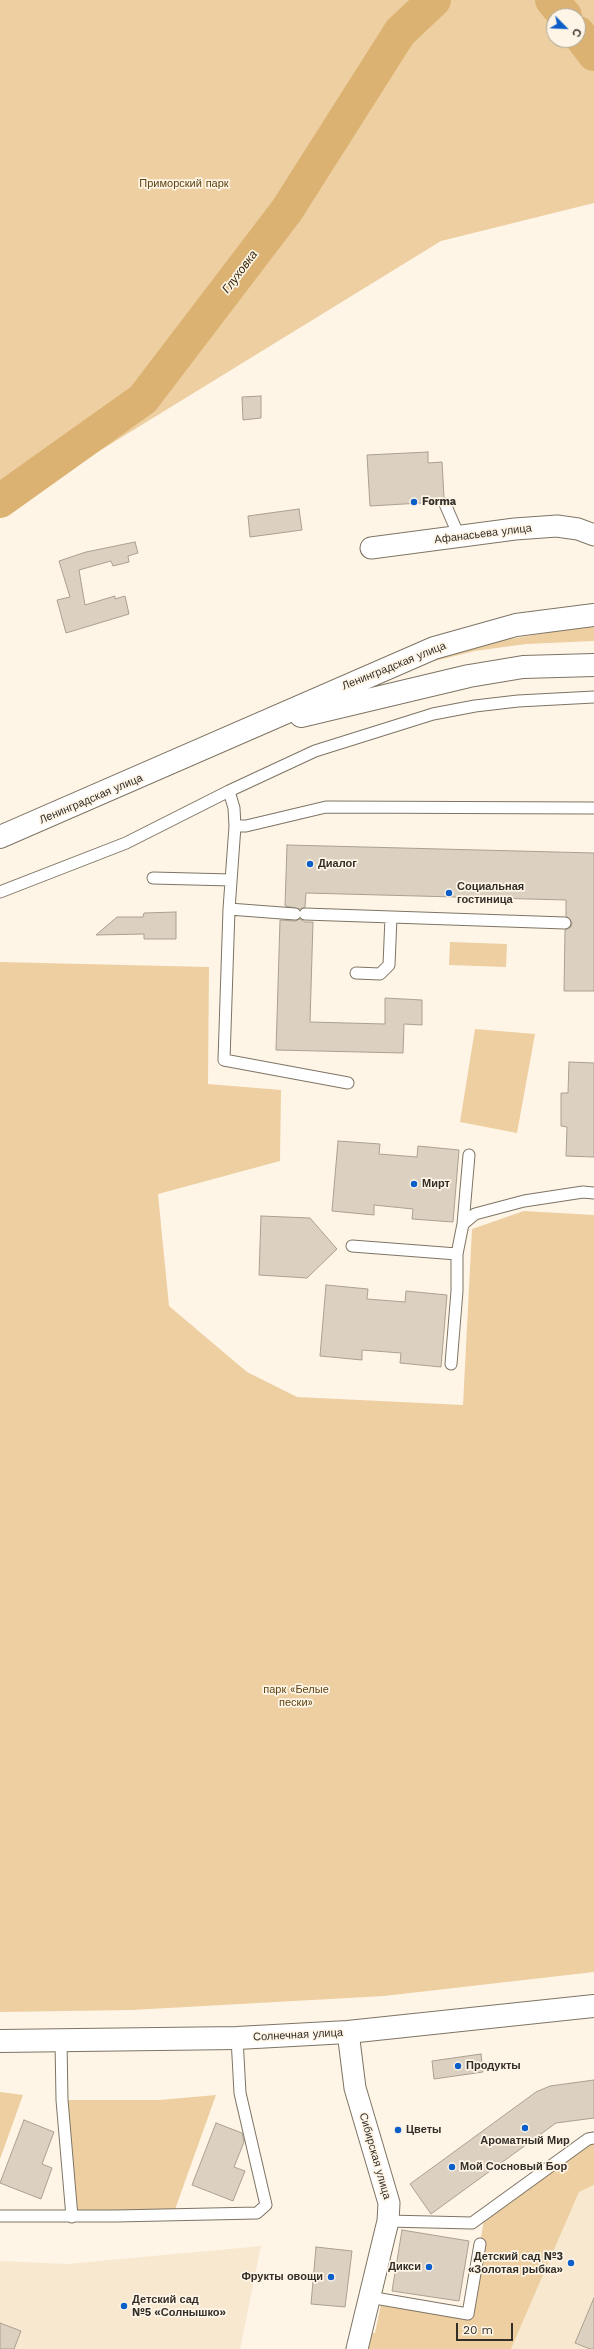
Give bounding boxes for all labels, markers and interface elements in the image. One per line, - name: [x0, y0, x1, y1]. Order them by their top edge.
- north arrow: [546, 8, 586, 48]
- text: С: [569, 26, 584, 39]
- park label: Приморский парк: [139, 177, 229, 191]
- water label: Глуховка: [219, 248, 261, 296]
- place label: Forma: [422, 495, 456, 509]
- marker: Forma: [409, 497, 419, 507]
- street label: Афанасьева улица: [434, 521, 532, 547]
- street label: Ленинградская улица: [340, 639, 448, 693]
- street label: Ленинградская улица: [37, 771, 145, 827]
- place label: Диалог: [318, 857, 357, 871]
- marker: Диалог: [305, 859, 315, 869]
- place label: Социальная гостиница: [457, 880, 524, 906]
- marker: Социальная гостиница: [444, 888, 454, 898]
- place label: Мирт: [422, 1177, 450, 1191]
- marker: Мирт: [409, 1179, 419, 1189]
- park label: парк «Белые пески»: [263, 1683, 329, 1709]
- street label: Солнечная улица: [253, 2026, 343, 2044]
- place label: Продукты: [466, 2059, 521, 2073]
- marker: Продукты: [453, 2061, 463, 2071]
- street label: Сибирская улица: [356, 2111, 394, 2201]
- place label: Цветы: [406, 2123, 441, 2137]
- marker: Ароматный Мир: [520, 2123, 530, 2133]
- marker: Цветы: [393, 2125, 403, 2135]
- place label: Ароматный Мир: [480, 2134, 570, 2148]
- place label: Мой Сосновый Бор: [460, 2160, 567, 2174]
- marker: Мой Сосновый Бор: [447, 2162, 457, 2172]
- place label: Детский сад №3 «Золотая рыбка»: [468, 2250, 563, 2276]
- marker: Детский сад №3 «Золотая рыбка»: [566, 2258, 576, 2268]
- place label: Дикси: [388, 2260, 421, 2274]
- marker: Дикси: [424, 2262, 434, 2272]
- place label: Фрукты овощи: [241, 2270, 323, 2284]
- marker: Фрукты овощи: [326, 2272, 336, 2282]
- place label: Детский сад №5 «Солнышко»: [132, 2293, 226, 2319]
- marker: Детский сад №5 «Солнышко»: [119, 2301, 129, 2311]
- scale bar: [458, 2315, 515, 2341]
- text: 20 m: [463, 2323, 493, 2337]

